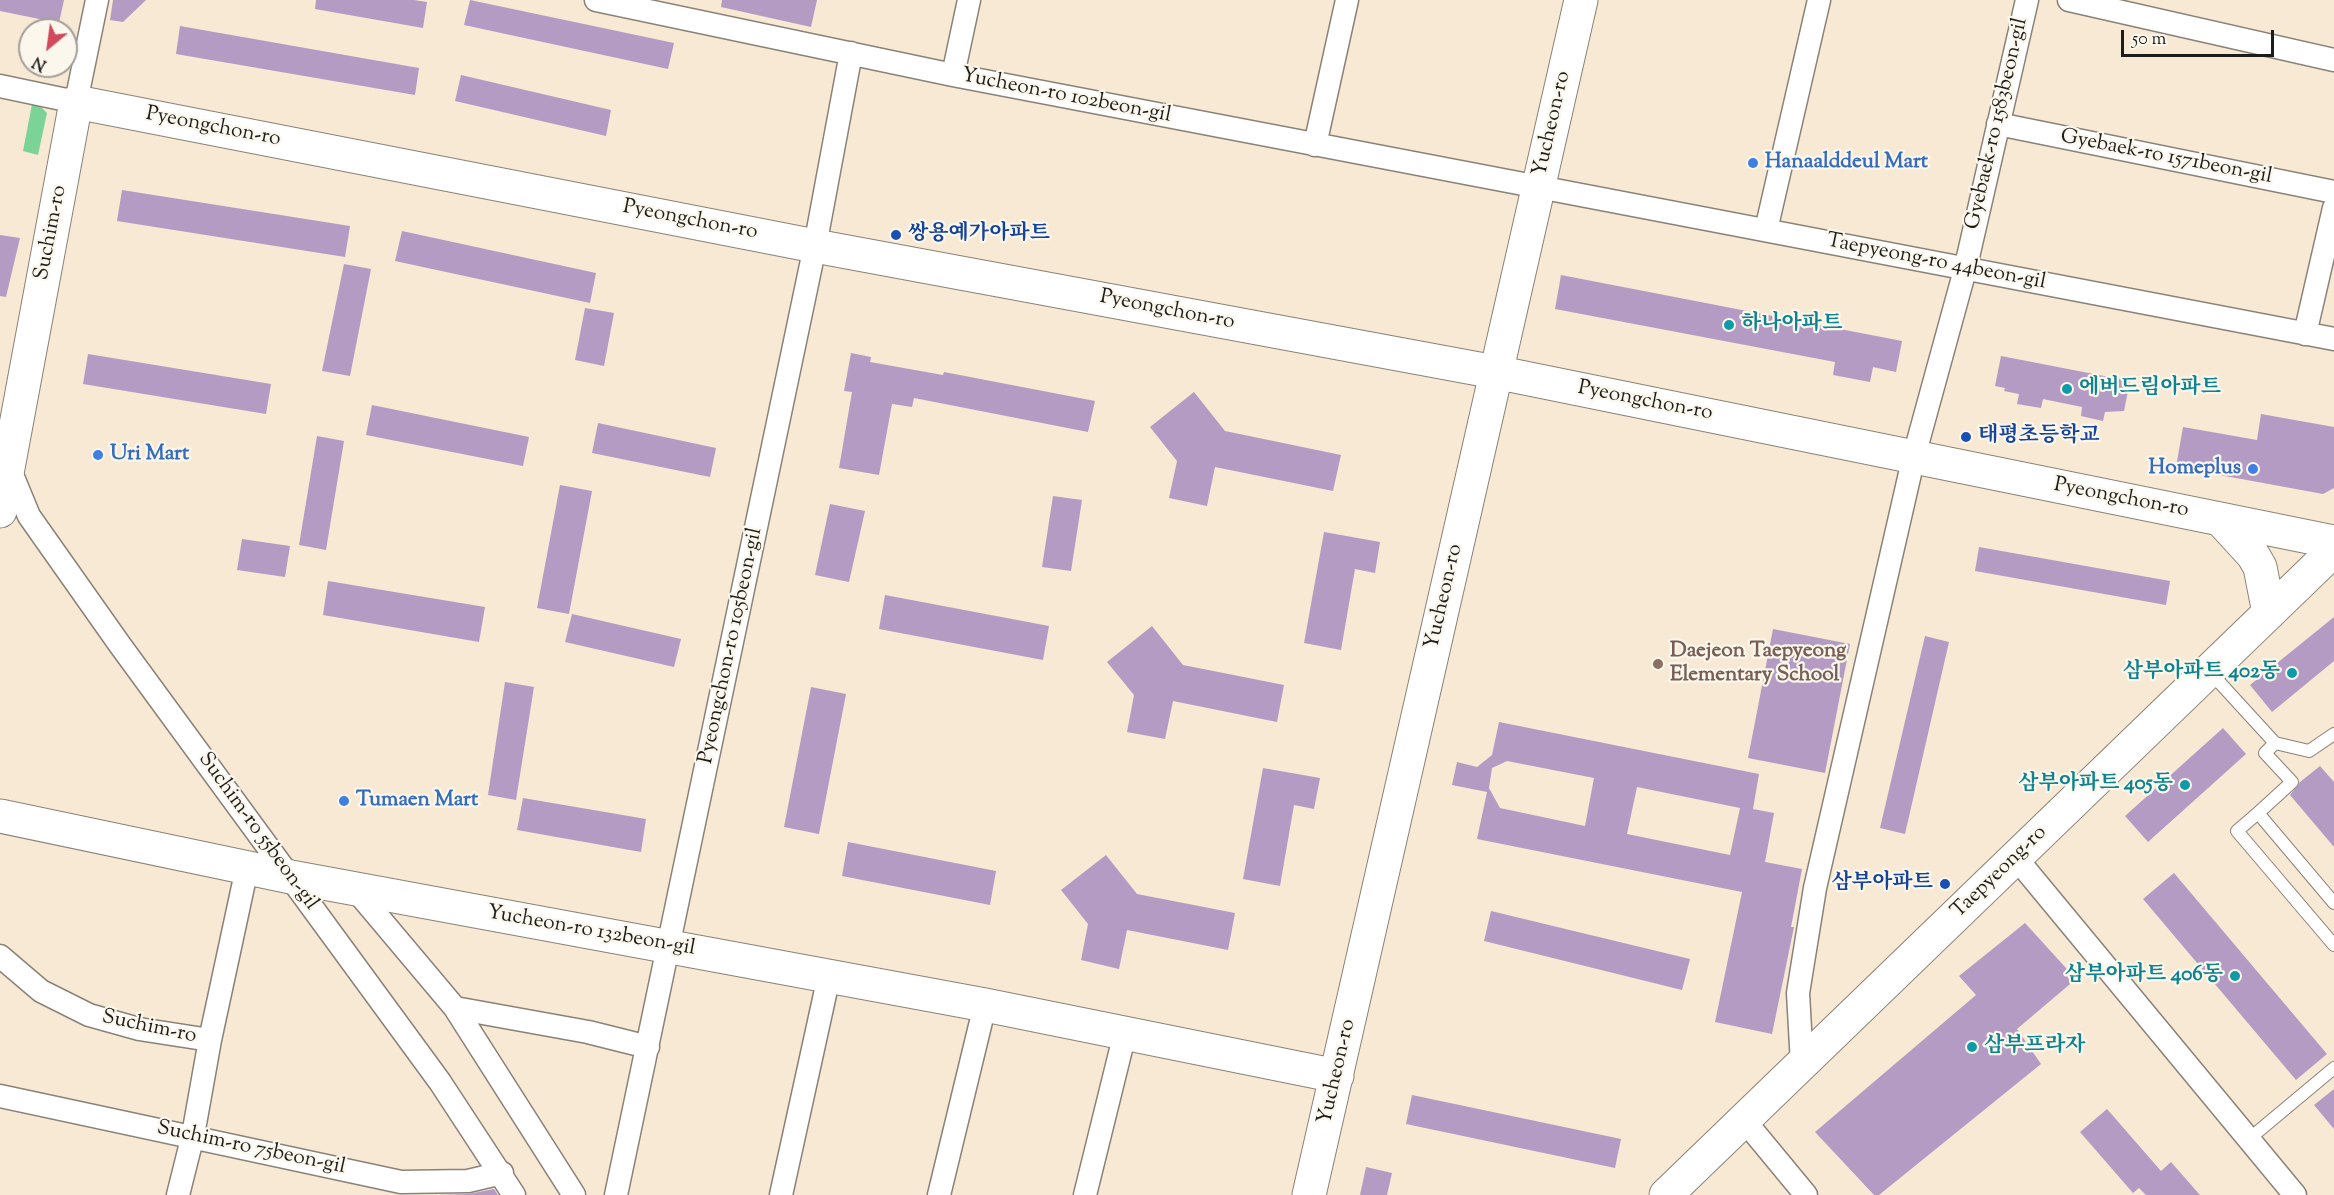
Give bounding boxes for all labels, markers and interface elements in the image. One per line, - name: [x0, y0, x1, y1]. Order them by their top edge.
- street label: Gyebaek-ro 1583beon-gil: [1961, 16, 2035, 232]
- north arrow: [18, 18, 78, 78]
- scale bar: [2124, 18, 2277, 56]
- text: 50 m: [2132, 27, 2166, 53]
- text: N: [29, 49, 51, 76]
- street label: Yucheon-ro 102beon-gil: [959, 64, 1173, 130]
- street label: Yucheon-ro: [1529, 69, 1577, 179]
- street label: Pyeongchon-ro: [143, 103, 283, 153]
- street label: Gyebaek-ro 1571beon-gil: [2058, 125, 2274, 191]
- place label: Hanaalddeul Mart: [1765, 150, 1928, 176]
- marker: Hanaalddeul Mart: [1746, 156, 1760, 170]
- street label: Suchim-ro: [30, 184, 74, 282]
- street label: Pyeongchon-ro: [620, 196, 760, 246]
- place label: 쌍용예가아파트: [908, 222, 1050, 248]
- marker: 쌍용예가아파트: [889, 228, 903, 242]
- street label: Taepyeong-ro 44beon-gil: [1824, 229, 2048, 297]
- street label: Pyeongchon-ro: [1097, 286, 1237, 336]
- place label: 하나아파트: [1741, 312, 1842, 338]
- marker: 하나아파트: [1722, 318, 1736, 332]
- place label: 에버드림아파트: [2079, 376, 2221, 402]
- street label: Pyeongchon-ro: [1575, 377, 1715, 427]
- marker: 에버드림아파트: [2060, 382, 2074, 396]
- place label: 태평초등학교: [1978, 424, 2100, 450]
- marker: 태평초등학교: [1959, 430, 1973, 444]
- place label: Uri Mart: [110, 442, 189, 468]
- marker: Uri Mart: [91, 448, 105, 462]
- place label: Homeplus: [2149, 456, 2241, 482]
- marker: Homeplus: [2246, 462, 2260, 476]
- street label: Pyeongchon-ro: [2051, 474, 2191, 524]
- street label: Pyeongchon-ro 105beon-gil: [695, 526, 769, 766]
- street label: Yucheon-ro: [1421, 542, 1469, 652]
- place label: Daejeon Taepyeong Elementary School: [1670, 639, 1846, 689]
- marker: Daejeon Taepyeong Elementary School: [1651, 657, 1665, 671]
- place label: 삼부아파트 402동: [2123, 660, 2280, 686]
- marker: 삼부아파트 402동: [2285, 666, 2299, 680]
- street label: Suchim-ro 55beon-gil: [191, 748, 323, 916]
- place label: 삼부아파트 405동: [2018, 772, 2173, 798]
- marker: 삼부아파트 405동: [2178, 778, 2192, 792]
- place label: Tumaen Mart: [356, 788, 478, 814]
- marker: Tumaen Mart: [337, 794, 351, 808]
- street label: Taepyeong-ro: [1947, 821, 2053, 925]
- place label: 삼부아파트: [1832, 871, 1933, 897]
- marker: 삼부아파트: [1938, 877, 1952, 891]
- street label: Yucheon-ro 132beon-gil: [485, 901, 697, 963]
- place label: 삼부아파트 406동: [2065, 963, 2223, 989]
- marker: 삼부아파트 406동: [2228, 969, 2242, 983]
- street label: Suchim-ro: [99, 1006, 199, 1050]
- street label: Yucheon-ro: [1314, 1017, 1362, 1127]
- place label: 삼부프라자: [1984, 1034, 2085, 1060]
- marker: 삼부프라자: [1965, 1040, 1979, 1054]
- street label: Suchim-ro 75beon-gil: [154, 1117, 348, 1181]

